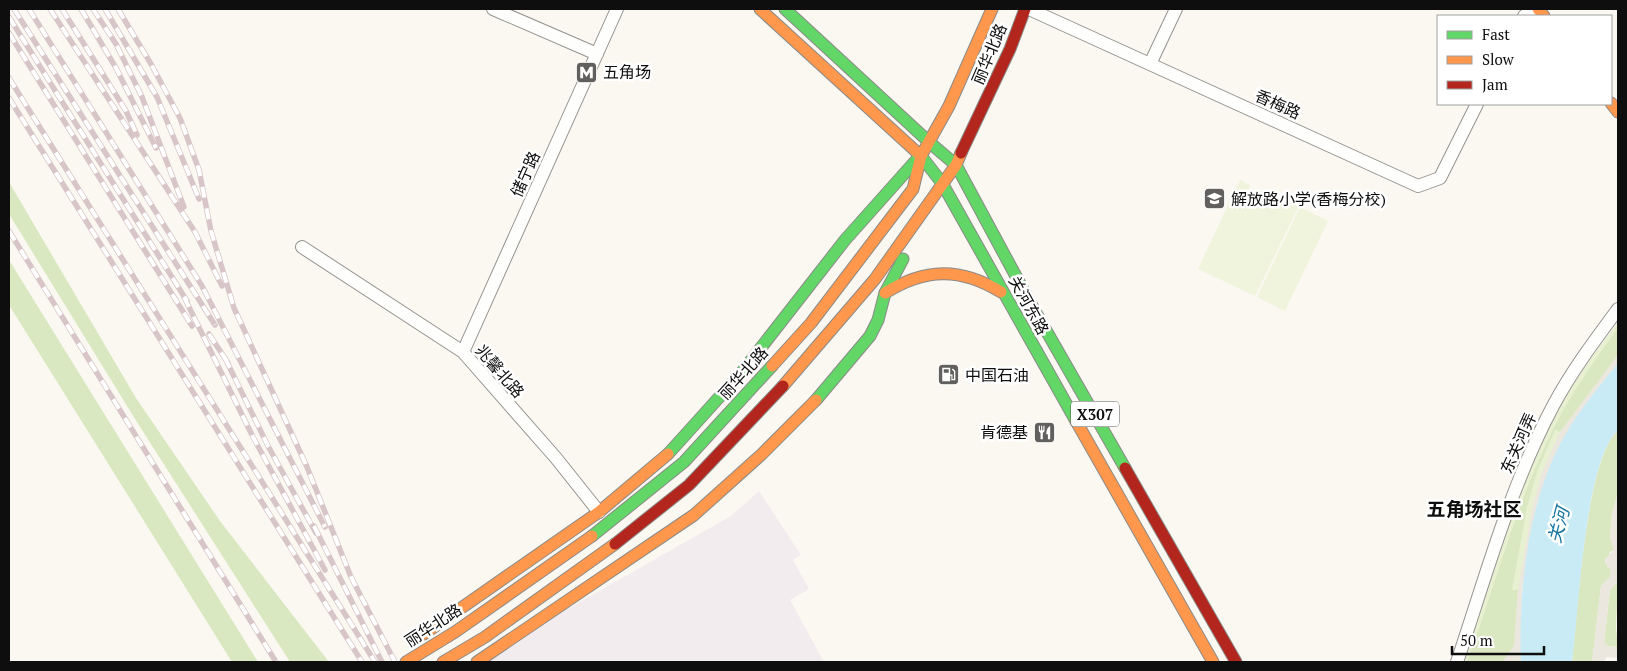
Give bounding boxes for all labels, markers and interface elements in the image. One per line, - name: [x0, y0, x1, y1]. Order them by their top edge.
- legend: [1437, 15, 1612, 105]
- street label: 丽华北路: [966, 20, 1012, 88]
- text: Fast: [1482, 24, 1510, 44]
- text: Slow: [1482, 49, 1515, 69]
- metro station icon: 五角场: [575, 60, 599, 84]
- place label: 五角场: [603, 61, 651, 83]
- text: Jam: [1482, 74, 1508, 94]
- street label: 香梅路: [1252, 84, 1304, 124]
- street label: 储宁路: [505, 148, 545, 200]
- school or university icon: 解放路小学(香梅分校): [1203, 187, 1227, 211]
- place label: 解放路小学(香梅分校): [1231, 188, 1386, 210]
- street label: 关河东路: [1004, 272, 1054, 338]
- street label: 兆馨北路: [471, 340, 529, 402]
- street label: 丽华北路: [713, 342, 773, 404]
- fuel station icon: 中国石油: [937, 363, 961, 387]
- place label: 中国石油: [965, 364, 1029, 386]
- road number: X307: [1071, 402, 1119, 426]
- street label: 东关河弄: [1495, 409, 1541, 477]
- restaurant icon: 肯德基: [1032, 420, 1056, 444]
- place label: 肯德基: [980, 421, 1028, 443]
- district label: 五角场社区: [1426, 496, 1522, 521]
- water label: 关河: [1542, 502, 1575, 545]
- street label: 丽华北路: [400, 598, 466, 652]
- scale bar: [1452, 624, 1544, 656]
- text: 50 m: [1460, 630, 1493, 650]

